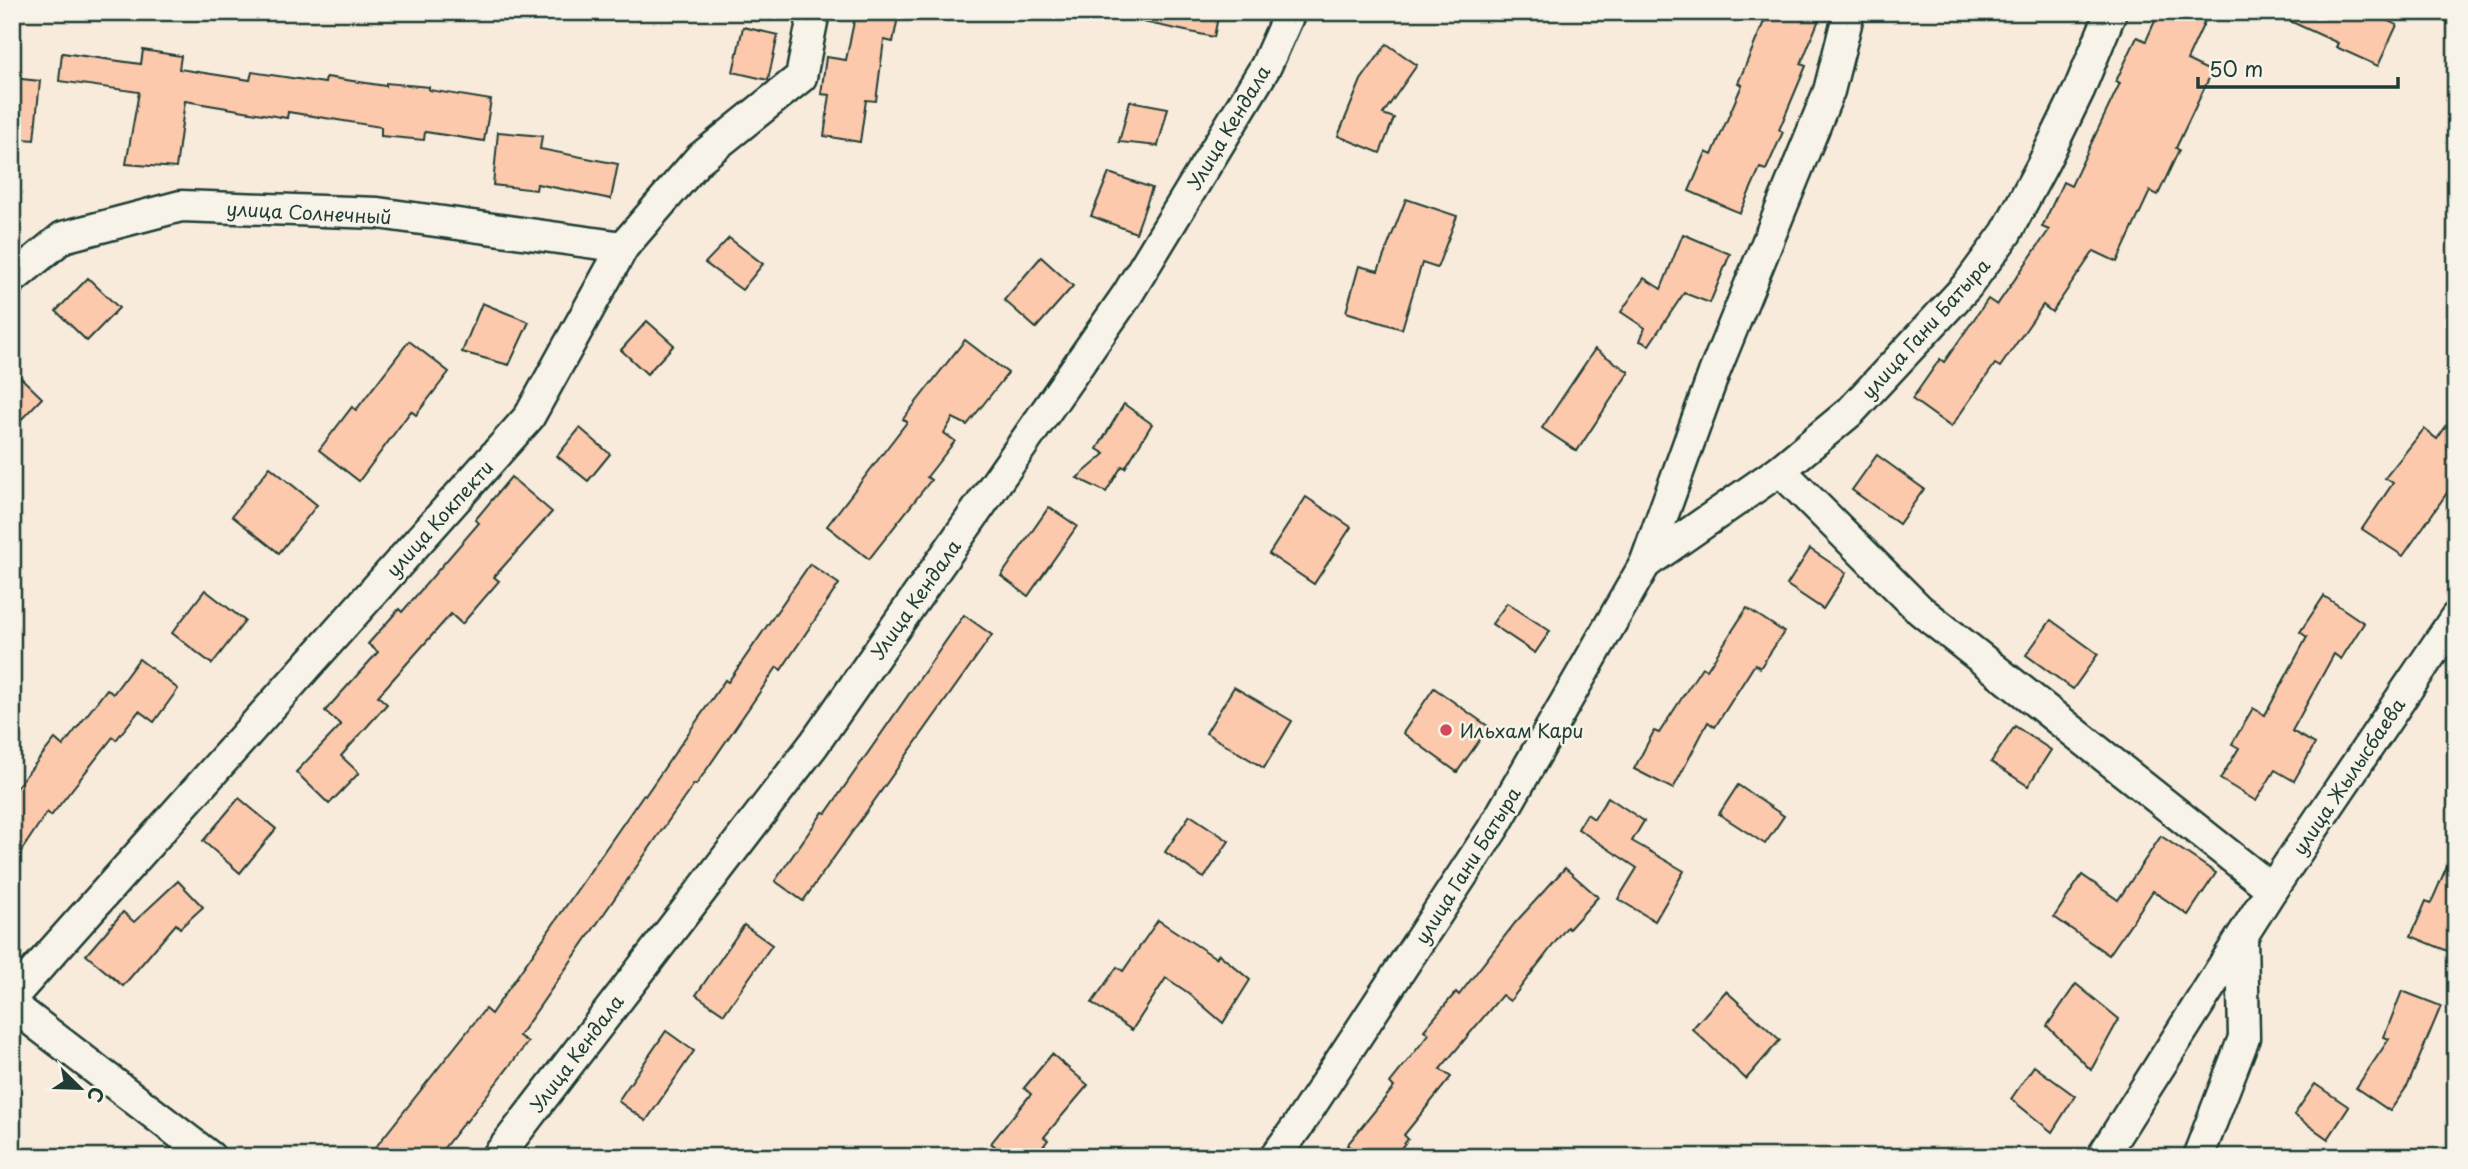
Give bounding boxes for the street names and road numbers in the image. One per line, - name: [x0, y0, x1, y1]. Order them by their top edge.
- street label: Улица Кендала: [1180, 59, 1276, 195]
- street label: улица Солнечный: [226, 194, 392, 230]
- street label: улица Гани Батыра: [1854, 251, 1996, 404]
- street label: улица Кокпекти: [379, 453, 499, 583]
- street label: Улица Кендала: [863, 533, 967, 665]
- street label: улица Жылысбаева: [2285, 692, 2411, 860]
- street label: улица Гани Батыра: [1407, 781, 1527, 949]
- street label: Улица Кендала: [522, 988, 630, 1118]

